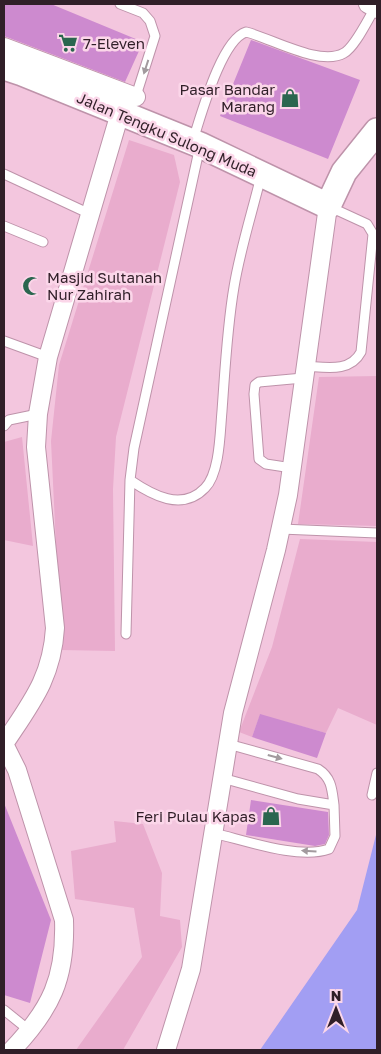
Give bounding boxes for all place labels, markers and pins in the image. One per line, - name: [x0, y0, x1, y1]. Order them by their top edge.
- supermarket icon: 7-Eleven: [57, 32, 79, 54]
- place label: 7-Eleven: [83, 34, 145, 52]
- place label: Pasar Bandar Marang: [180, 80, 275, 115]
- shop icon: Pasar Bandar Marang: [279, 87, 301, 109]
- place label: Masjid Sultanah Nur Zahirah: [47, 268, 162, 303]
- mosque icon: Masjid Sultanah Nur Zahirah: [21, 275, 43, 297]
- shop icon: Feri Pulau Kapas: [260, 805, 282, 827]
- place label: Feri Pulau Kapas: [136, 807, 256, 825]

